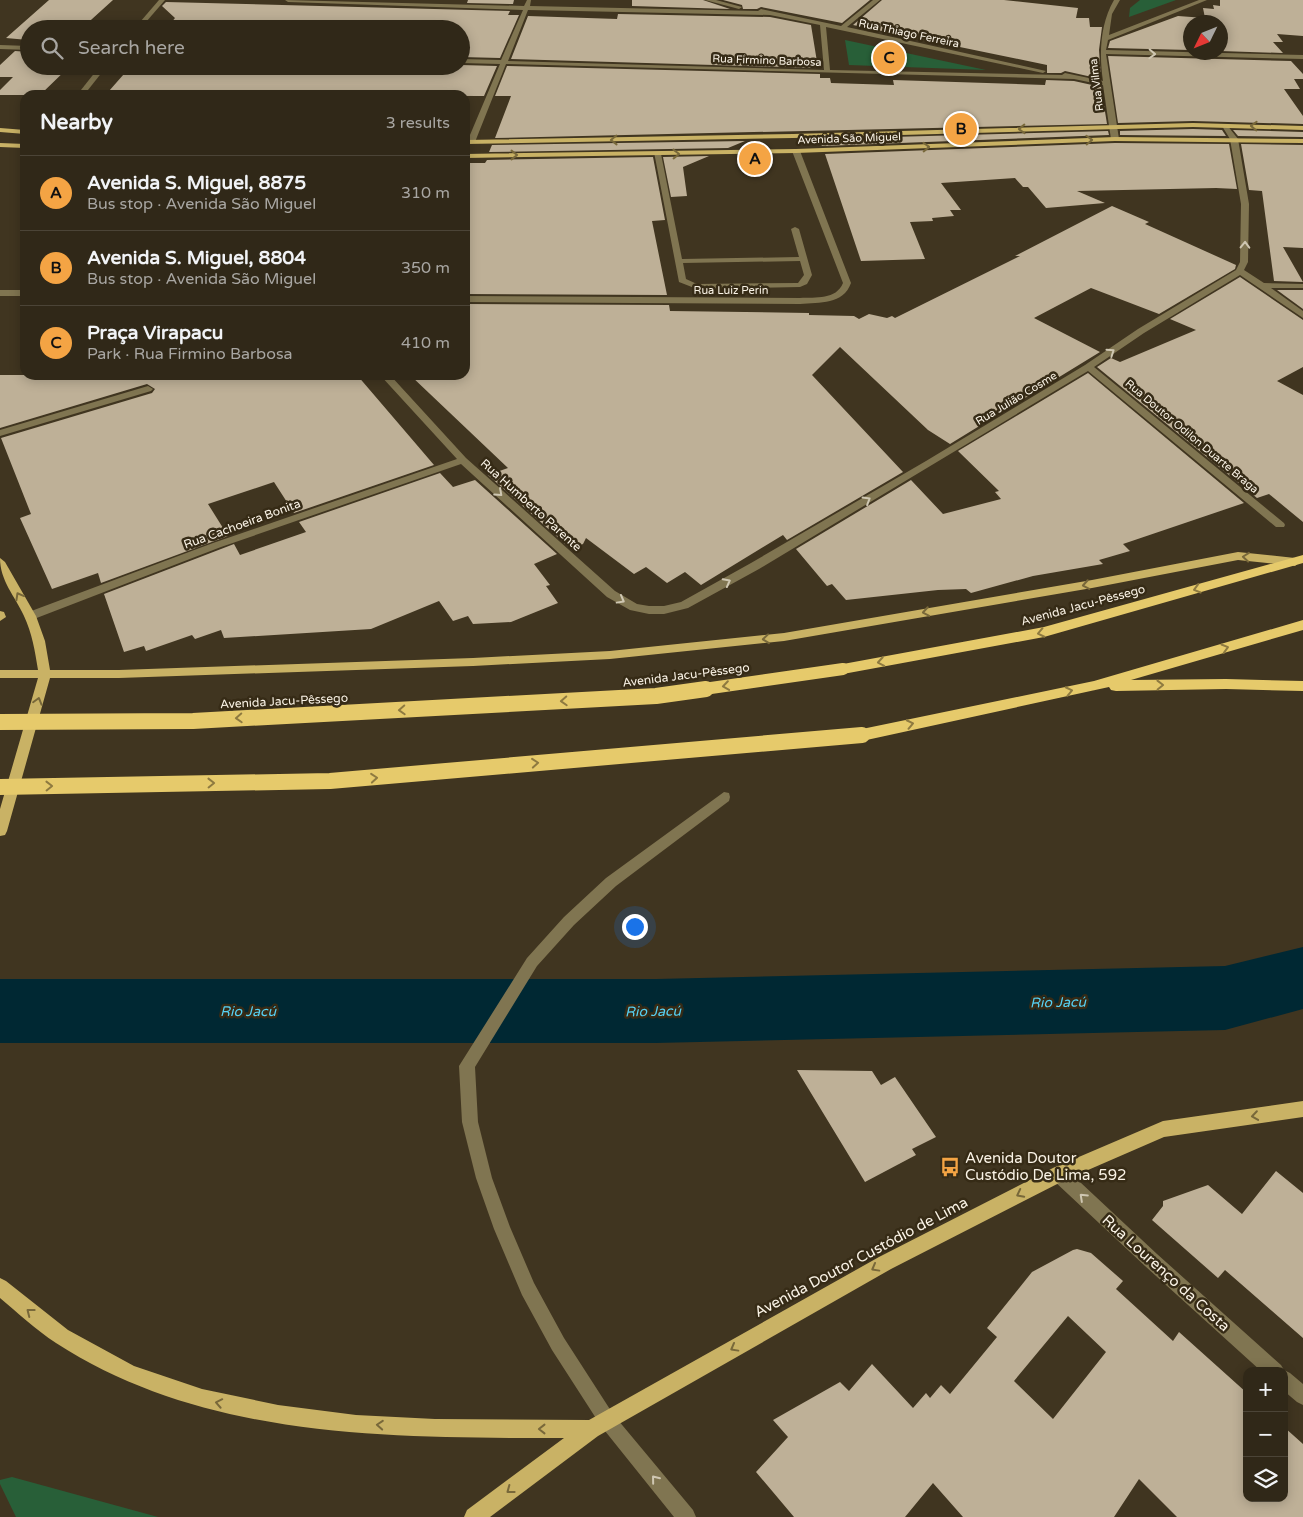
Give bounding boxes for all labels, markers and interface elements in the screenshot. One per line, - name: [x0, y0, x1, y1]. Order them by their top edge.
- north arrow: [1183, 15, 1228, 60]
- street label: Rua Thiago Ferreira: [857, 16, 960, 50]
- search box: [20, 20, 470, 75]
- icon: search: [38, 34, 66, 62]
- text: Search here: [78, 37, 185, 59]
- pin: C: [873, 39, 905, 77]
- one-way arrow: [1148, 49, 1156, 59]
- street label: Rua Firmino Barbosa: [712, 52, 822, 69]
- street label: Rua Vilma: [1087, 58, 1106, 112]
- text: Nearby: [40, 110, 113, 135]
- pin: B: [945, 110, 977, 148]
- text: 3 results: [386, 113, 450, 133]
- one-way arrow: [1250, 121, 1258, 132]
- one-way arrow: [1018, 124, 1026, 135]
- street label: Avenida São Miguel: [797, 130, 901, 147]
- one-way arrow: [610, 134, 618, 145]
- one-way arrow: [1085, 135, 1093, 146]
- pin: A: [739, 140, 771, 178]
- one-way arrow: [922, 141, 930, 152]
- one-way arrow: [672, 148, 680, 159]
- one-way arrow: [510, 150, 518, 160]
- text: Avenida S. Miguel, 8875: [87, 172, 306, 194]
- text: A: [50, 183, 62, 203]
- text: 310 m: [401, 183, 450, 203]
- text: Bus stop · Avenida São Miguel: [87, 194, 316, 214]
- one-way arrow: [1239, 240, 1250, 248]
- text: Avenida S. Miguel, 8804: [87, 247, 306, 269]
- text: B: [50, 258, 62, 278]
- text: 350 m: [401, 258, 450, 278]
- text: Bus stop · Avenida São Miguel: [87, 269, 316, 289]
- street label: Rua Luiz Perin: [694, 284, 768, 297]
- text: Praça Virapacu: [87, 322, 223, 344]
- text: C: [50, 333, 62, 353]
- text: 410 m: [401, 333, 450, 353]
- text: Park · Rua Firmino Barbosa: [87, 344, 293, 364]
- one-way arrow: [1105, 348, 1114, 358]
- street label: Rua Julião Cosme: [973, 369, 1059, 428]
- street label: Rua Doutor Odilon Duarte Braga: [1122, 377, 1261, 496]
- street label: Rua Humberto Parente: [478, 456, 585, 554]
- one-way arrow: [494, 487, 503, 496]
- street label: Rua Cachoeira Bonita: [182, 496, 302, 552]
- one-way arrow: [862, 496, 871, 506]
- one-way arrow: [1242, 552, 1250, 563]
- one-way arrow: [722, 578, 731, 588]
- one-way arrow: [1082, 579, 1091, 589]
- street label: Avenida Jacu-Pêssego: [1019, 582, 1147, 628]
- one-way arrow: [1194, 584, 1202, 594]
- one-way arrow: [16, 593, 26, 602]
- one-way arrow: [616, 594, 625, 604]
- one-way arrow: [922, 607, 931, 617]
- one-way arrow: [1036, 627, 1045, 638]
- one-way arrow: [762, 633, 770, 644]
- one-way arrow: [1221, 643, 1229, 653]
- one-way arrow: [876, 656, 885, 666]
- street label: Avenida Jacu-Pêssego: [622, 660, 750, 690]
- one-way arrow: [721, 680, 729, 691]
- one-way arrow: [1157, 680, 1165, 690]
- one-way arrow: [1064, 686, 1073, 697]
- street label: Avenida Jacu-Pêssego: [220, 691, 348, 711]
- one-way arrow: [560, 696, 568, 707]
- one-way arrow: [32, 697, 42, 705]
- one-way arrow: [397, 704, 405, 715]
- one-way arrow: [235, 713, 243, 724]
- one-way arrow: [905, 720, 914, 730]
- one-way arrow: [532, 758, 540, 769]
- one-way arrow: [370, 772, 378, 783]
- one-way arrow: [207, 778, 215, 789]
- one-way arrow: [45, 781, 53, 791]
- your location: [622, 914, 648, 940]
- water label: Rio Jacú: [1030, 993, 1088, 1011]
- water label: Rio Jacú: [625, 1002, 683, 1020]
- water label: Rio Jacú: [220, 1003, 277, 1020]
- one-way arrow: [1250, 1110, 1258, 1121]
- place label: Avenida Doutor Custódio De Lima, 592: [965, 1149, 1127, 1184]
- bus stop icon: Avenida Doutor Custódio De Lima, 592: [939, 1156, 961, 1178]
- one-way arrow: [1016, 1188, 1025, 1198]
- street label: Avenida Doutor Custódio de Lima: [751, 1193, 971, 1321]
- one-way arrow: [1080, 1194, 1089, 1203]
- street label: Rua Lourenço da Costa: [1098, 1211, 1234, 1335]
- one-way arrow: [872, 1262, 881, 1272]
- one-way arrow: [26, 1309, 36, 1318]
- one-way arrow: [730, 1342, 739, 1352]
- map controls: [1243, 1367, 1288, 1502]
- button: +: [1243, 1367, 1288, 1412]
- one-way arrow: [215, 1399, 223, 1409]
- button: −: [1243, 1412, 1288, 1457]
- one-way arrow: [375, 1420, 383, 1431]
- one-way arrow: [538, 1424, 546, 1434]
- button: layers: [1243, 1457, 1288, 1502]
- one-way arrow: [653, 1476, 661, 1485]
- one-way arrow: [506, 1484, 516, 1493]

